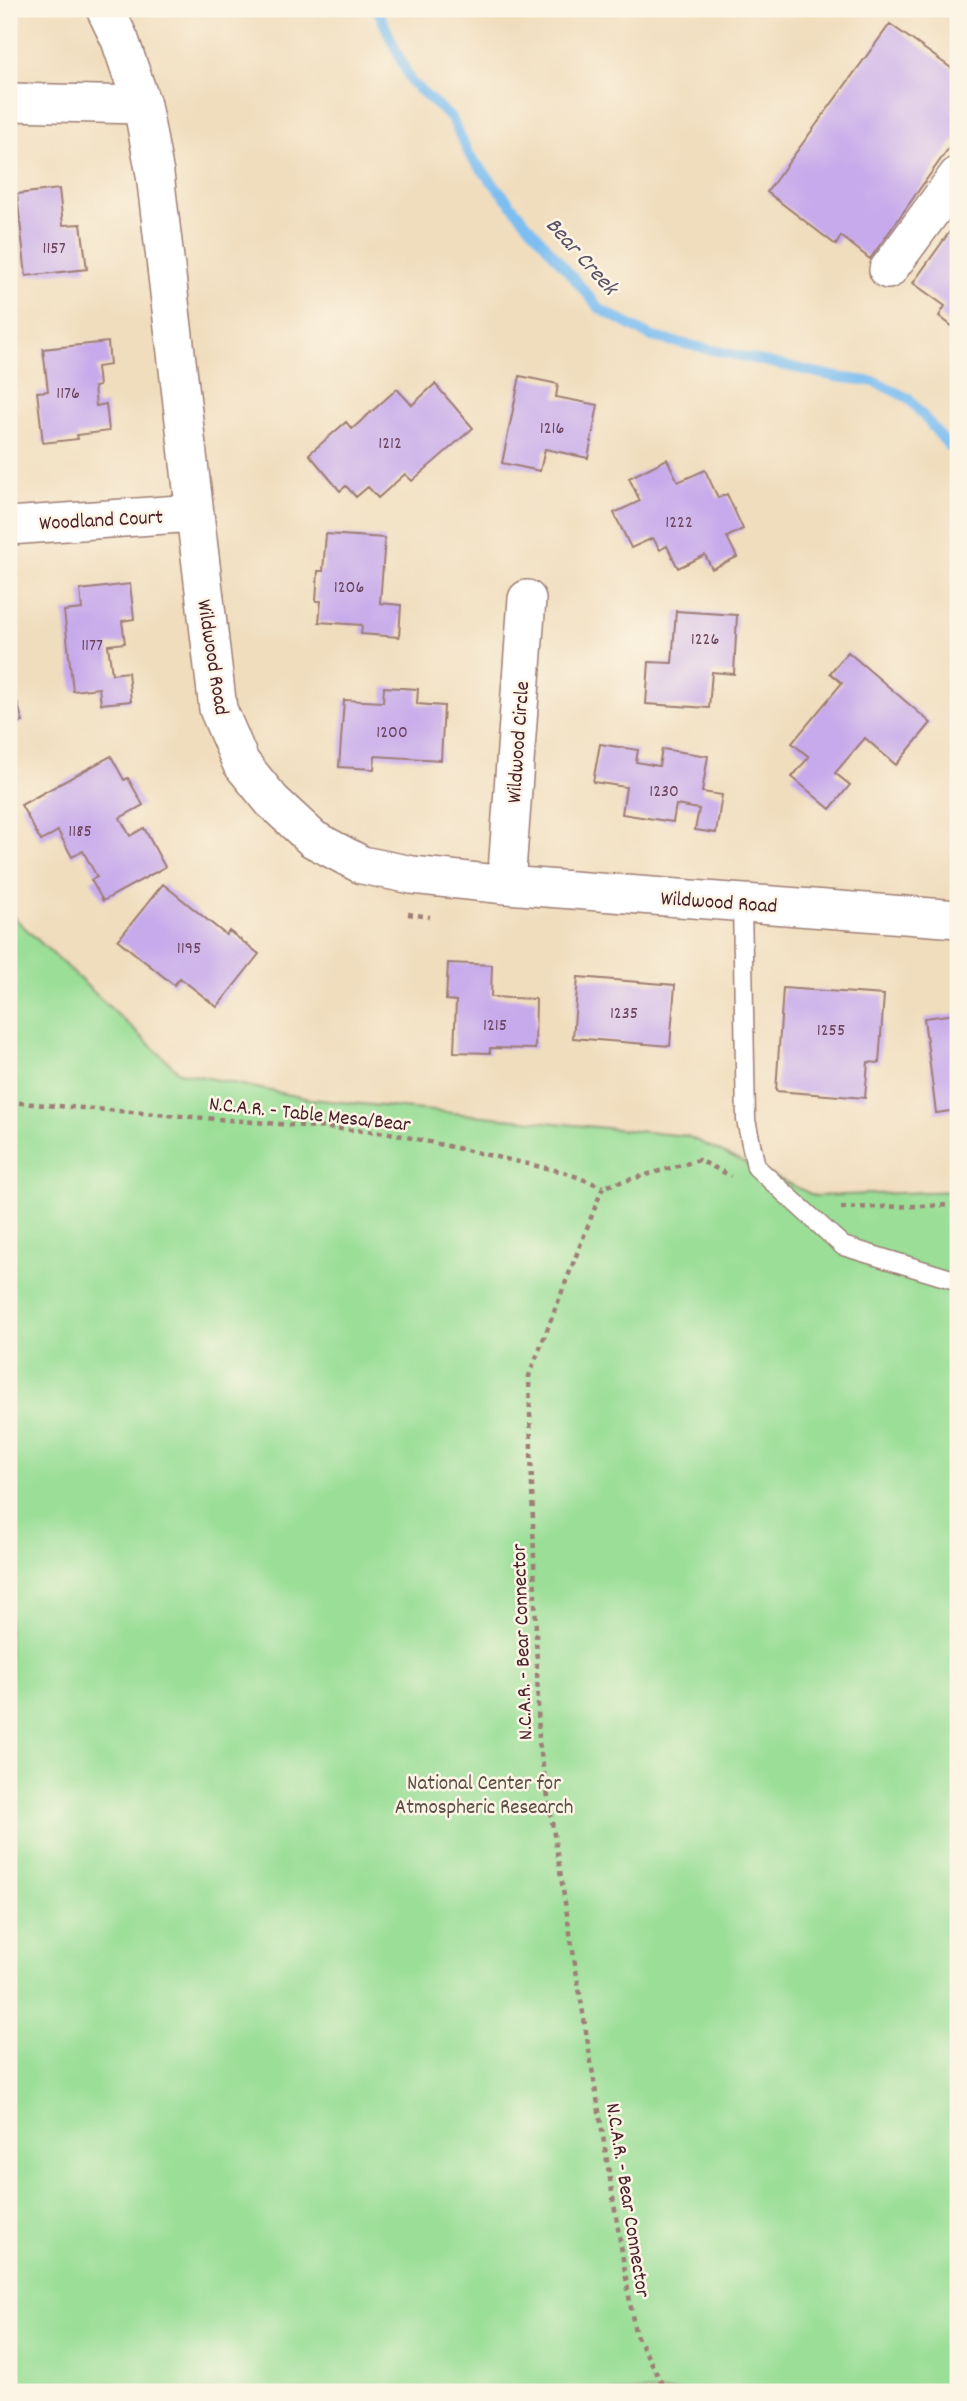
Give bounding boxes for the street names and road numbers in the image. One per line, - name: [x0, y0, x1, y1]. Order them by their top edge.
- street label: Woodland Court: [38, 504, 164, 540]
- street label: Wildwood Road: [187, 597, 235, 718]
- street label: Wildwood Circle: [501, 680, 539, 804]
- street label: Wildwood Road: [659, 885, 778, 923]
- street label: N.C.A.R. - Table Mesa/Bear: [207, 1090, 412, 1142]
- street label: N.C.A.R. - Bear Connector: [506, 1543, 542, 1741]
- street label: N.C.A.R. - Bear Connector: [596, 2101, 656, 2300]

